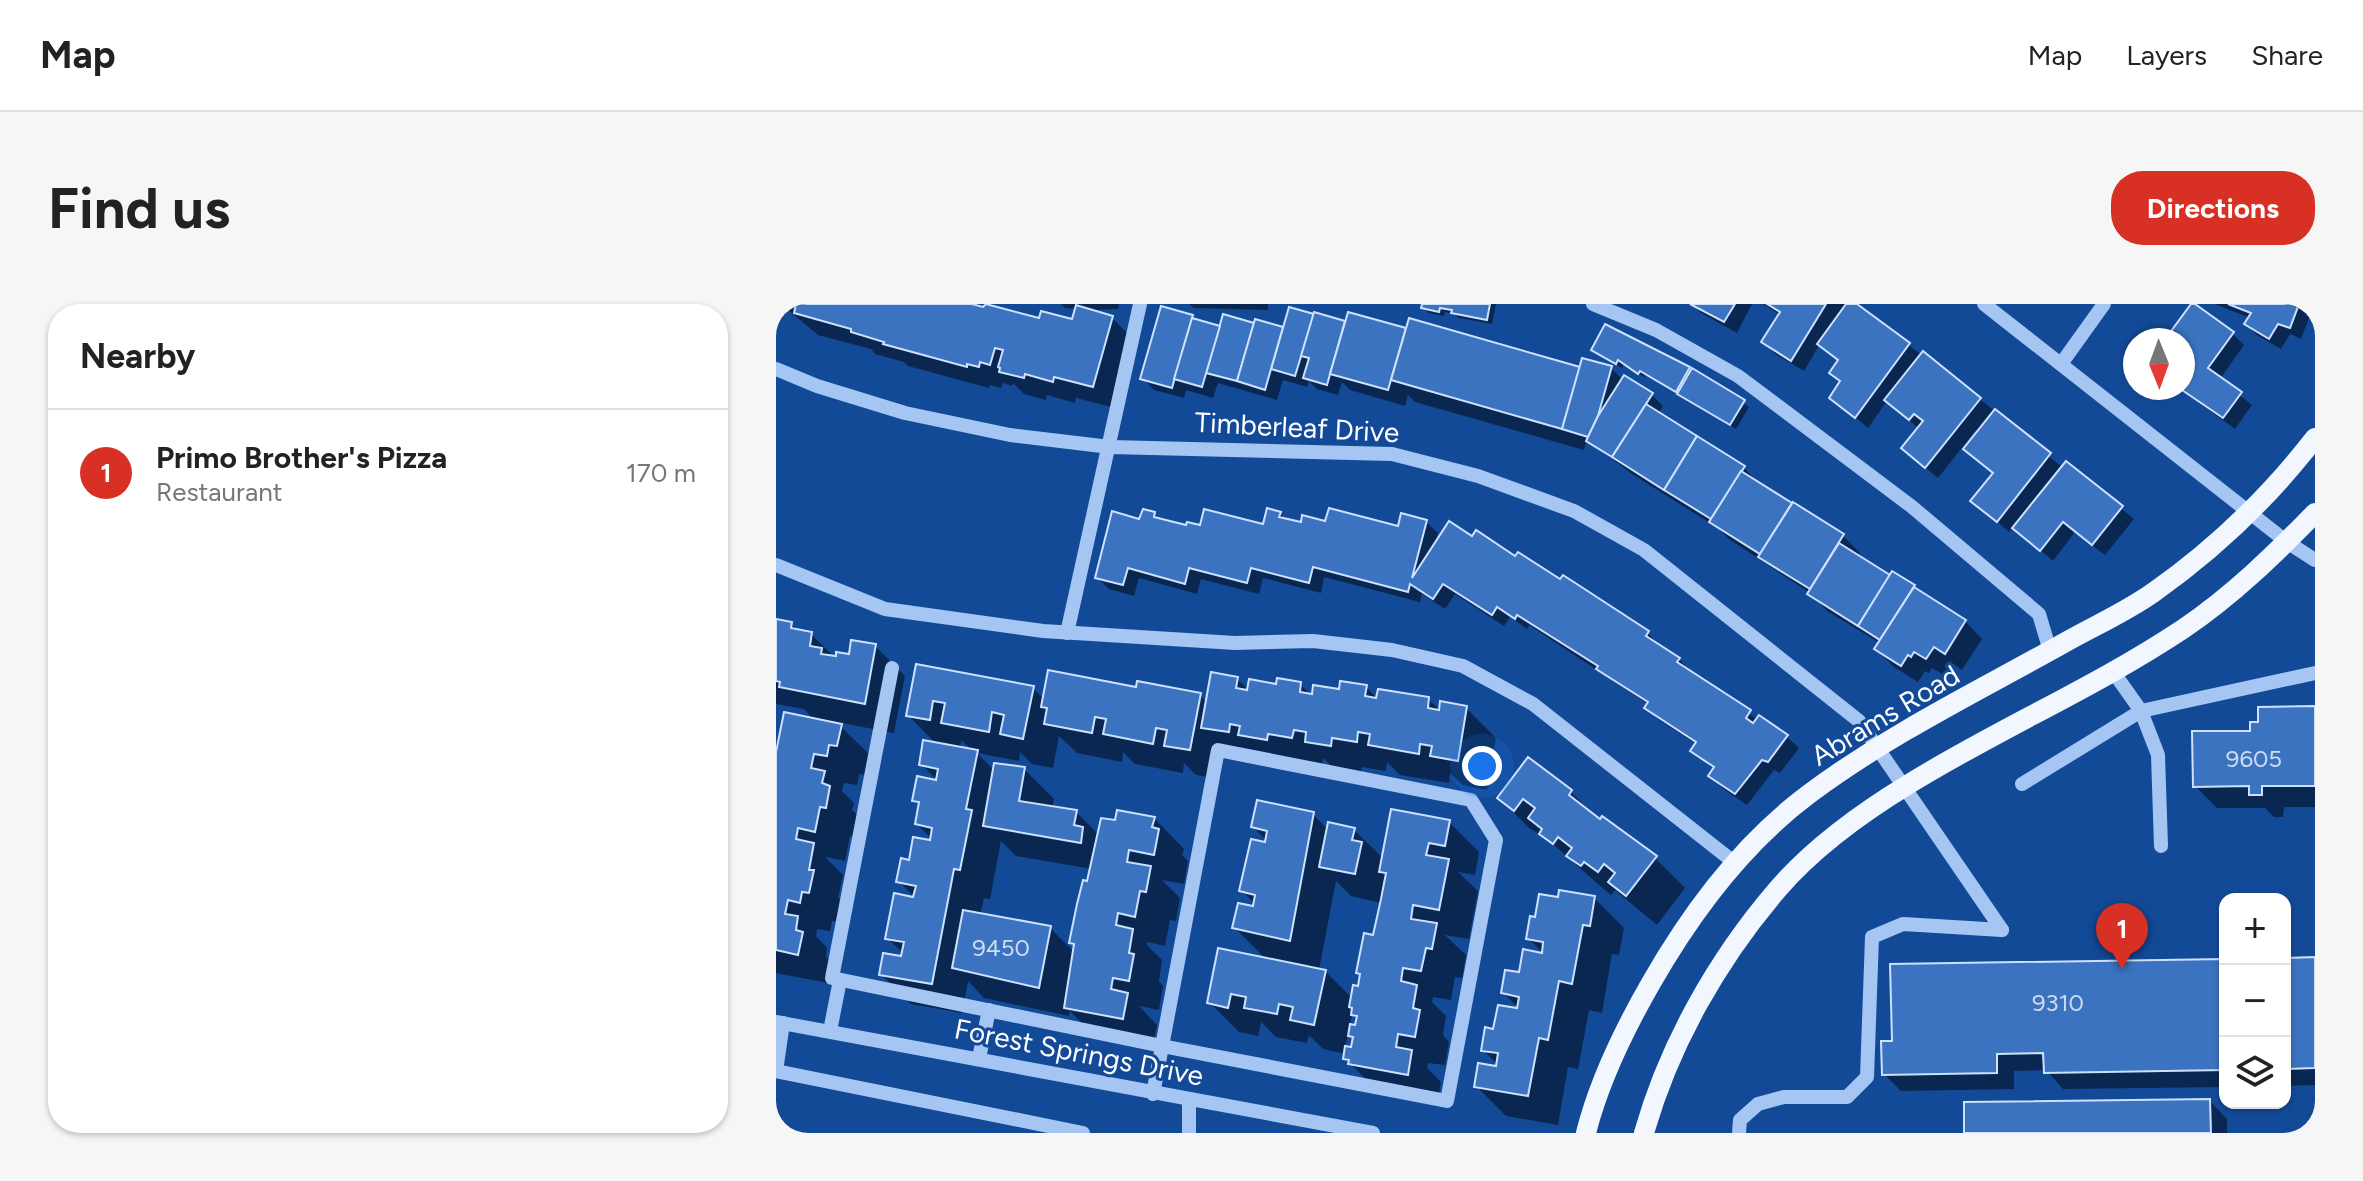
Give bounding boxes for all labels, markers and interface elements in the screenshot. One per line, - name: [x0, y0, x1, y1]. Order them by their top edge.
- text: Map: [40, 32, 116, 78]
- text: Map: [2028, 38, 2082, 72]
- text: Layers: [2126, 38, 2207, 72]
- text: Share: [2251, 38, 2323, 72]
- button: Directions: [2111, 171, 2315, 245]
- text: Find us: [48, 175, 230, 242]
- north arrow: [2123, 328, 2195, 400]
- text: Nearby: [80, 336, 195, 377]
- street label: Timberleaf Drive: [1194, 405, 1400, 449]
- text: Primo Brother's Pizza: [156, 439, 447, 476]
- text: 1: [101, 457, 111, 489]
- text: 170 m: [626, 457, 696, 489]
- text: Restaurant: [156, 476, 283, 508]
- street label: Abrams Road: [1805, 657, 1965, 773]
- house number: 9605: [2226, 744, 2282, 773]
- your location: [1462, 746, 1502, 786]
- map controls: [2219, 893, 2291, 1109]
- button: +: [2219, 893, 2291, 965]
- pin: 1: [2096, 903, 2148, 969]
- house number: 9450: [972, 933, 1030, 962]
- button: −: [2219, 965, 2291, 1037]
- house number: 9310: [2032, 988, 2084, 1017]
- street label: Forest Springs Drive: [952, 1011, 1206, 1093]
- button: layers: [2219, 1037, 2291, 1109]

